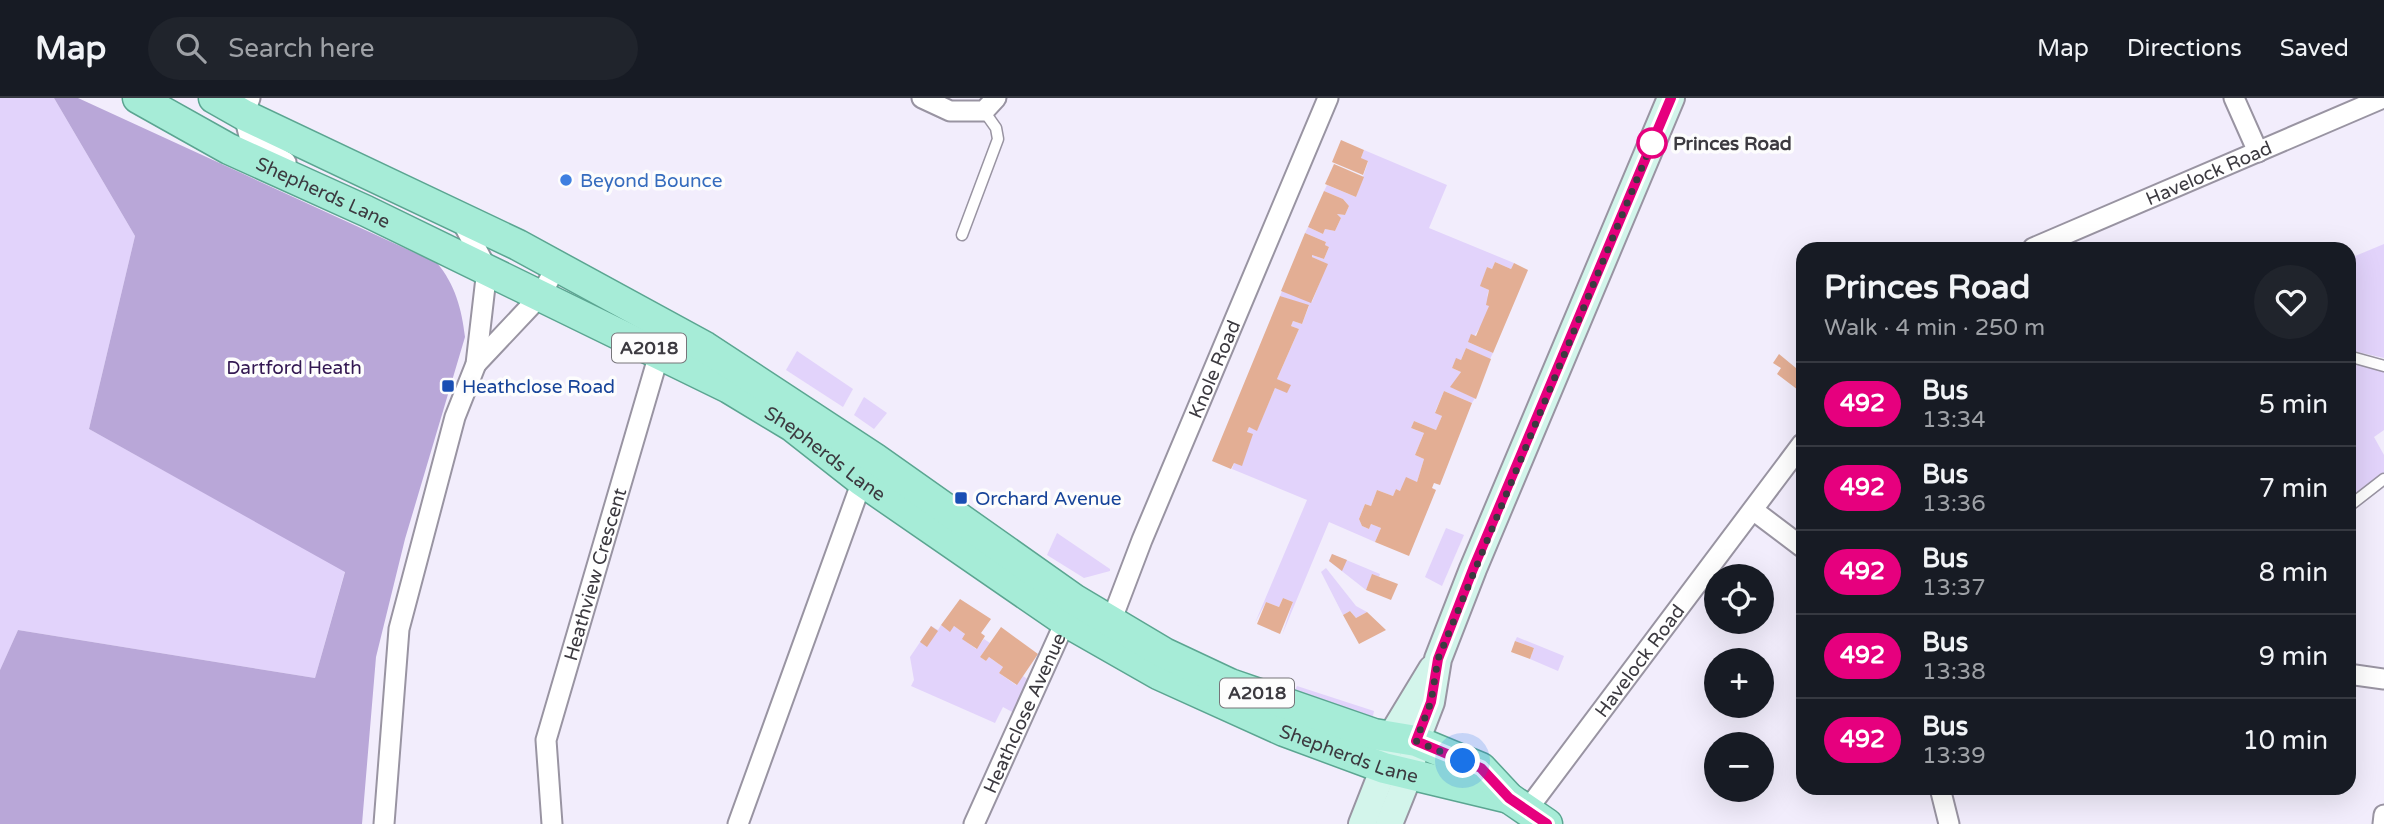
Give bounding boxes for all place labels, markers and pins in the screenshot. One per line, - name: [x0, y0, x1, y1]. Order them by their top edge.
- marker: Princes Road: [1637, 128, 1667, 158]
- place label: Princes Road: [1673, 133, 1792, 155]
- place label: Beyond Bounce: [580, 170, 722, 192]
- marker: Beyond Bounce: [558, 172, 574, 188]
- place label: Heathclose Road: [462, 376, 615, 398]
- marker: Heathclose Road: [440, 378, 456, 394]
- place label: Orchard Avenue: [975, 488, 1122, 510]
- marker: Orchard Avenue: [953, 490, 969, 506]

